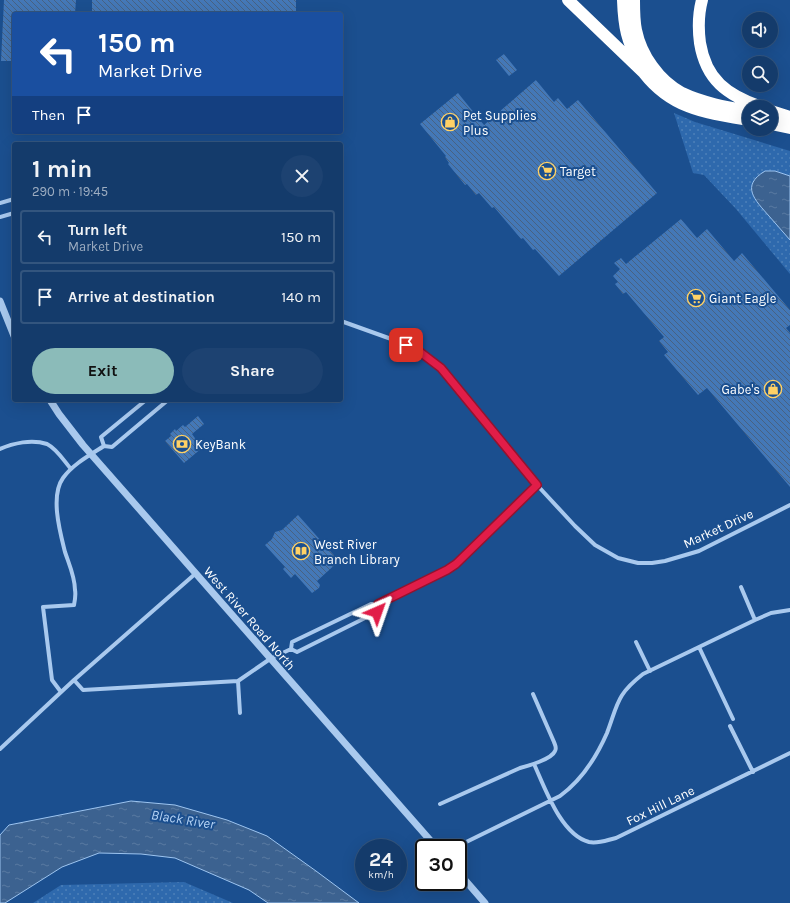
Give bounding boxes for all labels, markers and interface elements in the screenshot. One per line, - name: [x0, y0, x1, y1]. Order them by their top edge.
- map controls: [742, 12, 778, 136]
- button: sound: [742, 12, 778, 48]
- text: 150 m: [98, 26, 176, 59]
- icon: left: [32, 28, 84, 80]
- button: search: [742, 56, 778, 92]
- text: Market Drive: [98, 60, 202, 82]
- button: layers: [742, 100, 778, 136]
- icon: arrive: [73, 104, 95, 126]
- text: Then: [32, 106, 65, 124]
- place label: Pet Supplies Plus: [463, 108, 537, 138]
- shop icon: Pet Supplies Plus: [440, 112, 460, 132]
- text: 1 min: [32, 155, 92, 183]
- button: close: [281, 155, 323, 197]
- supermarket icon: Target: [537, 161, 557, 181]
- place label: Target: [560, 164, 596, 179]
- text: 290 m · 19:45: [32, 184, 108, 199]
- text: Turn left: [68, 221, 127, 239]
- icon: left: [34, 226, 56, 248]
- text: 150 m: [281, 228, 321, 246]
- text: Market Drive: [68, 239, 143, 254]
- icon: arrive: [34, 286, 56, 308]
- text: Arrive at destination: [68, 288, 215, 306]
- text: 140 m: [281, 288, 321, 306]
- supermarket icon: Giant Eagle: [686, 288, 706, 308]
- place label: Giant Eagle: [709, 291, 777, 306]
- pin: [389, 328, 423, 362]
- icon: arrive: [395, 334, 417, 356]
- button: Exit: [32, 348, 174, 394]
- button: Share: [182, 348, 323, 394]
- shop icon: Gabe's: [763, 379, 783, 399]
- place label: Gabe's: [722, 382, 760, 397]
- bank icon: KeyBank: [172, 434, 192, 454]
- place label: KeyBank: [195, 437, 246, 452]
- street label: Market Drive: [681, 506, 756, 551]
- place label: West River Branch Library: [314, 537, 400, 567]
- library icon: West River Branch Library: [291, 541, 311, 561]
- street label: West River Road North: [201, 564, 299, 673]
- position arrow: [356, 591, 398, 633]
- street label: Fox Hill Lane: [624, 782, 697, 828]
- water label: Black River: [150, 806, 217, 833]
- speed limit sign: 30: [415, 839, 467, 891]
- text: 24: [369, 848, 393, 871]
- text: km/h: [368, 869, 394, 881]

